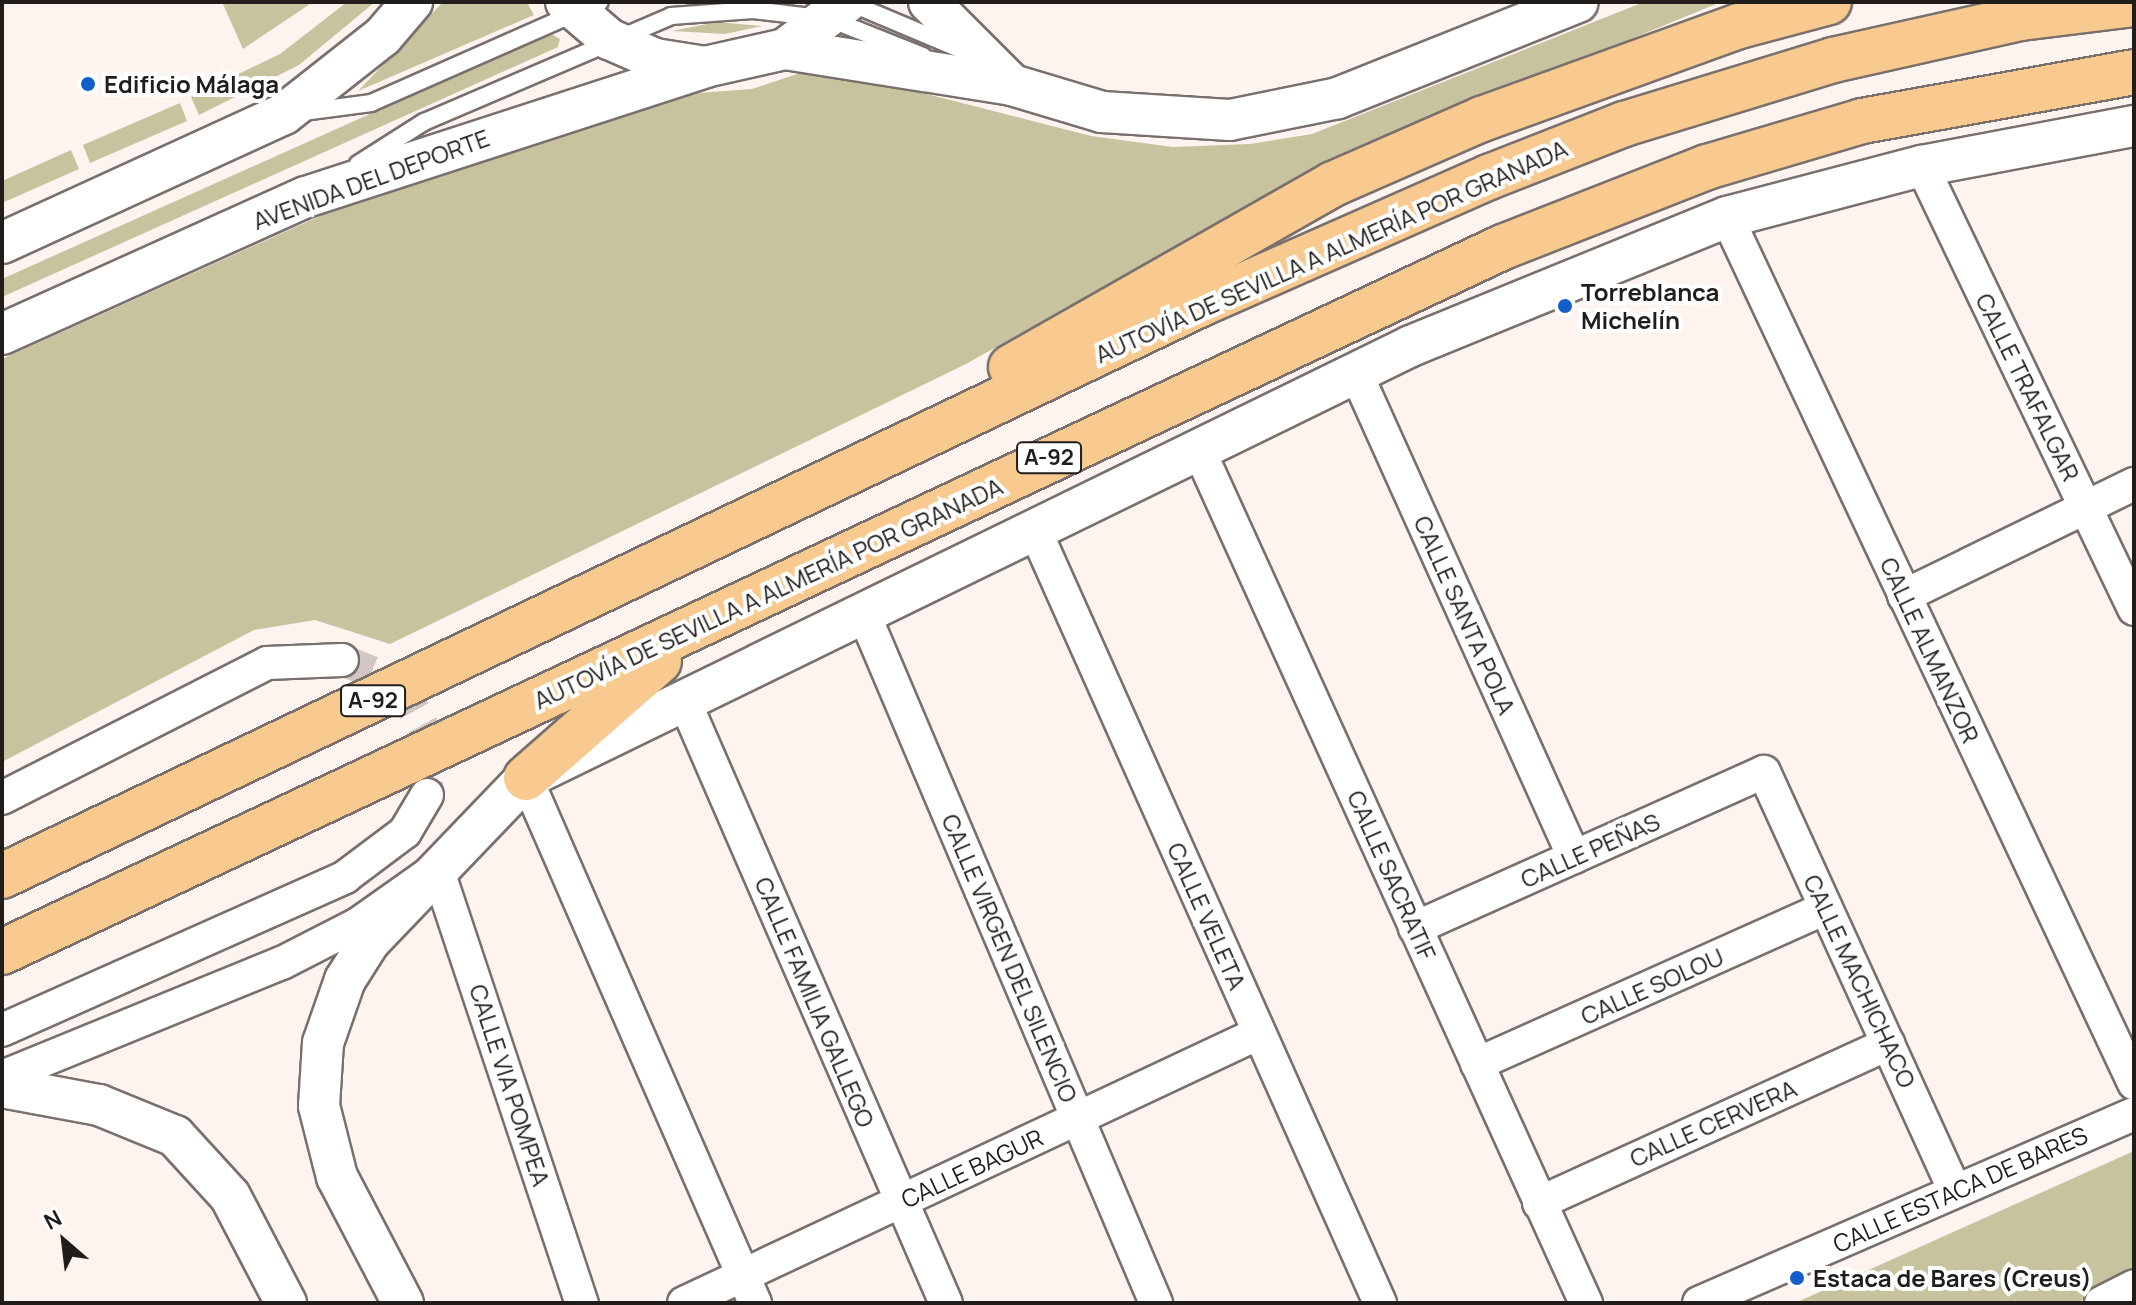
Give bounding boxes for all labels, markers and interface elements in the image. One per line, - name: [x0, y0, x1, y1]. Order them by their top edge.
- place label: Edificio Málaga: [104, 70, 279, 98]
- marker: Edificio Málaga: [79, 75, 97, 93]
- street label: AVENIDA DEL DEPORTE: [248, 123, 494, 235]
- street label: AUTOVÍA DE SEVILLA A ALMERÍA POR GRANADA: [1090, 133, 1572, 369]
- place label: Torreblanca Michelín: [1581, 278, 1719, 334]
- street label: CALLE TRAFALGAR: [1970, 289, 2086, 485]
- marker: Torreblanca Michelín: [1556, 297, 1574, 315]
- road number: A-92: [1015, 440, 1083, 476]
- street label: AUTOVÍA DE SEVILLA A ALMERÍA POR GRANADA: [529, 471, 1007, 715]
- street label: CALLE SANTA POLA: [1408, 511, 1522, 719]
- street label: CALLE ALMANZOR: [1874, 553, 1986, 747]
- road number: A-92: [339, 683, 407, 719]
- street label: CALLE SACRATIF: [1342, 786, 1442, 964]
- street label: CALLE PEÑAS: [1516, 807, 1664, 893]
- street label: CALLE VIRGEN DEL SILENCIO: [936, 809, 1084, 1107]
- street label: CALLE VELETA: [1162, 838, 1252, 994]
- street label: CALLE MACHICHACO: [1798, 870, 1922, 1092]
- street label: CALLE FAMILIA GALLEGO: [749, 873, 881, 1131]
- street label: CALLE SOLOU: [1576, 942, 1728, 1030]
- street label: CALLE VIA POMPEA: [464, 981, 556, 1189]
- street label: CALLE CERVERA: [1625, 1073, 1801, 1173]
- street label: CALLE ESTACA DE BARES: [1828, 1120, 2092, 1258]
- street label: CALLE BAGUR: [896, 1123, 1048, 1213]
- north arrow: [24, 1201, 104, 1281]
- text: N: [39, 1203, 67, 1237]
- place label: Estaca de Bares (Creus): [1813, 1264, 2092, 1292]
- marker: Estaca de Bares (Creus): [1788, 1269, 1806, 1287]

